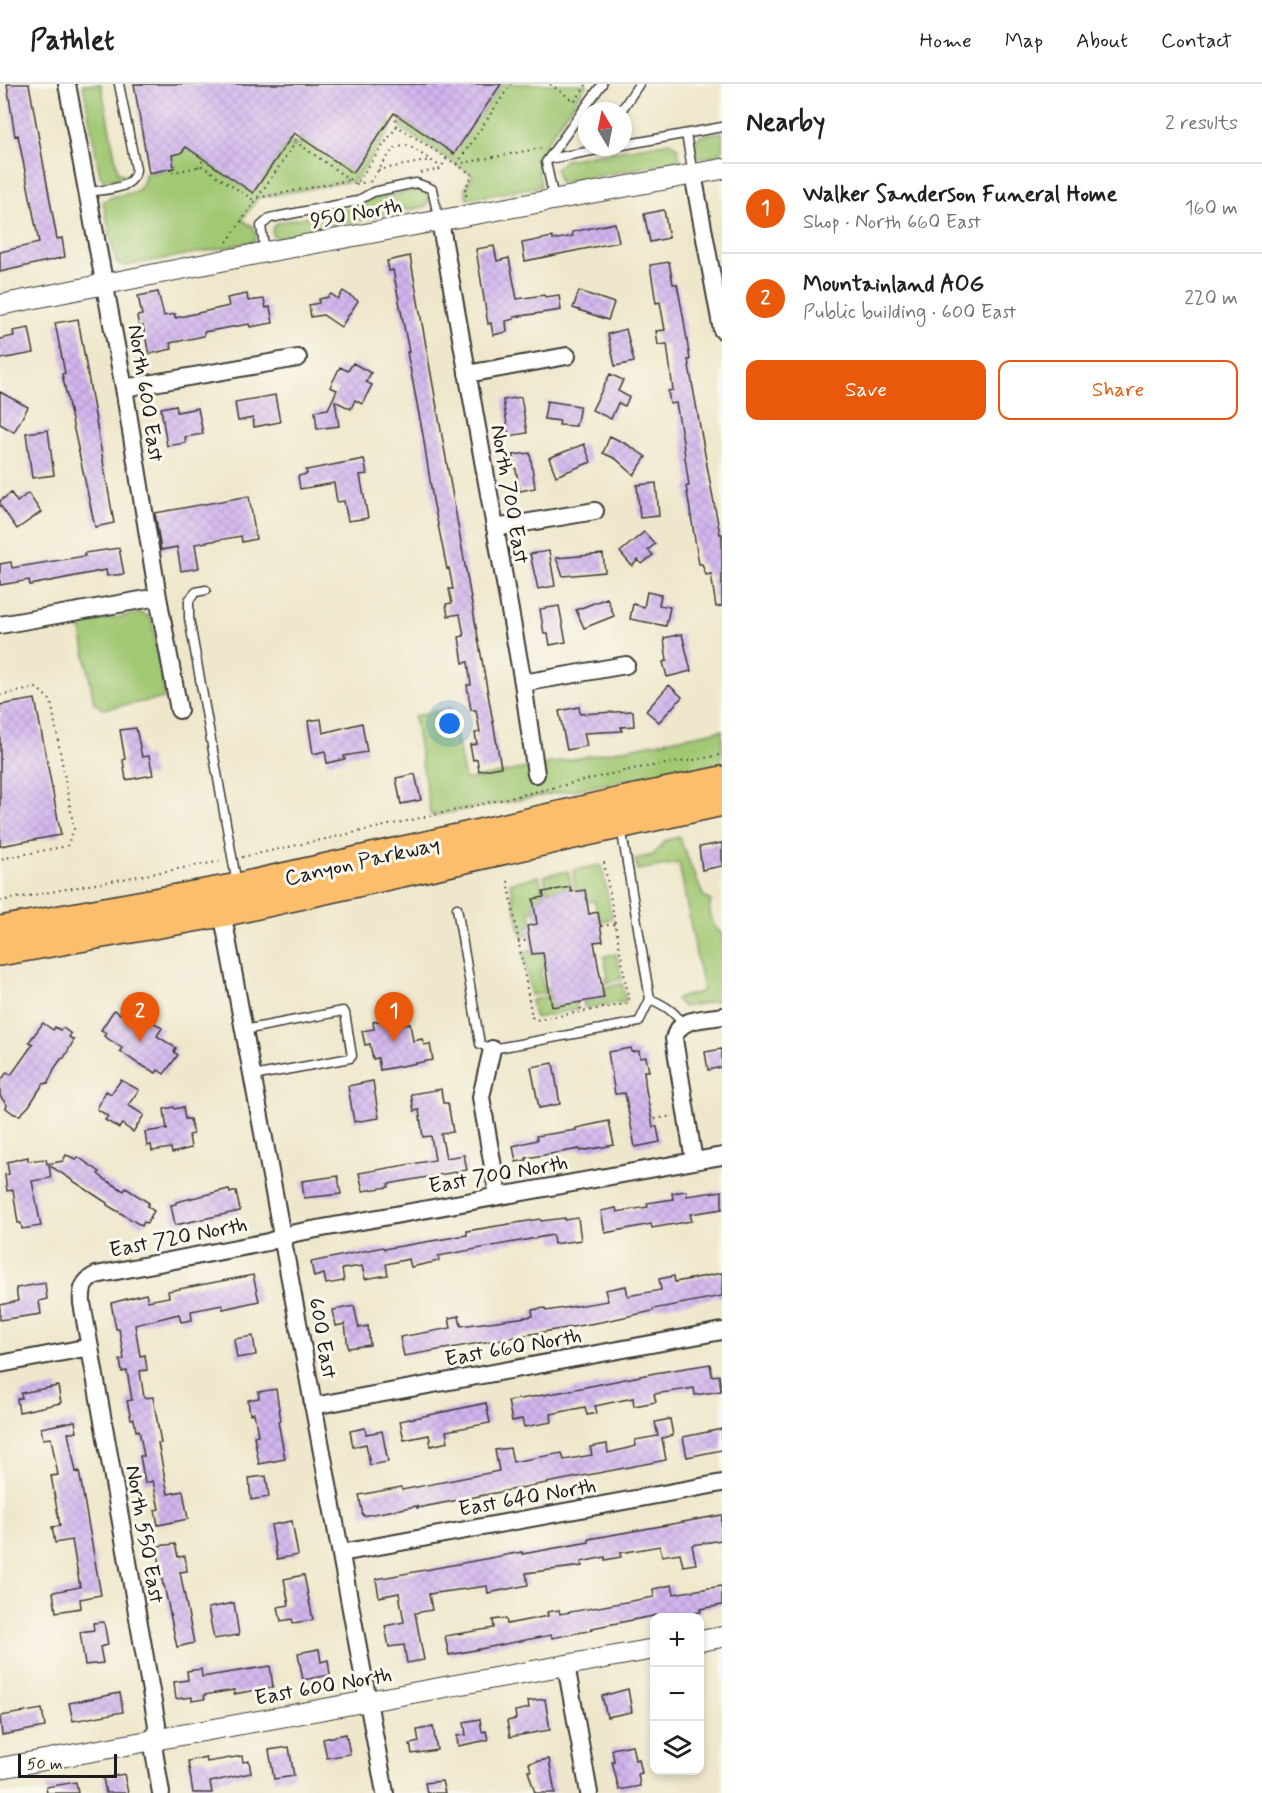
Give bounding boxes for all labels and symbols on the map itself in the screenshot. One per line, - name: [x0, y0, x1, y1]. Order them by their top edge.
- north arrow: [578, 102, 632, 156]
- street label: 950 North: [308, 192, 404, 236]
- street label: North 600 East: [120, 323, 170, 464]
- street label: North 700 East: [483, 423, 535, 566]
- your location: [435, 709, 464, 738]
- street label: Canyon Parkway: [282, 830, 443, 893]
- pin: 2: [120, 992, 160, 1042]
- pin: 1: [374, 992, 414, 1042]
- street label: East 700 North: [427, 1149, 570, 1201]
- street label: East 720 North: [107, 1211, 250, 1265]
- street label: 600 East: [301, 1296, 343, 1381]
- street label: East 660 North: [443, 1322, 584, 1374]
- street label: North 550 East: [118, 1463, 170, 1606]
- street label: East 640 North: [456, 1472, 599, 1524]
- street label: East 600 North: [253, 1661, 394, 1713]
- scale bar: [18, 1751, 117, 1778]

